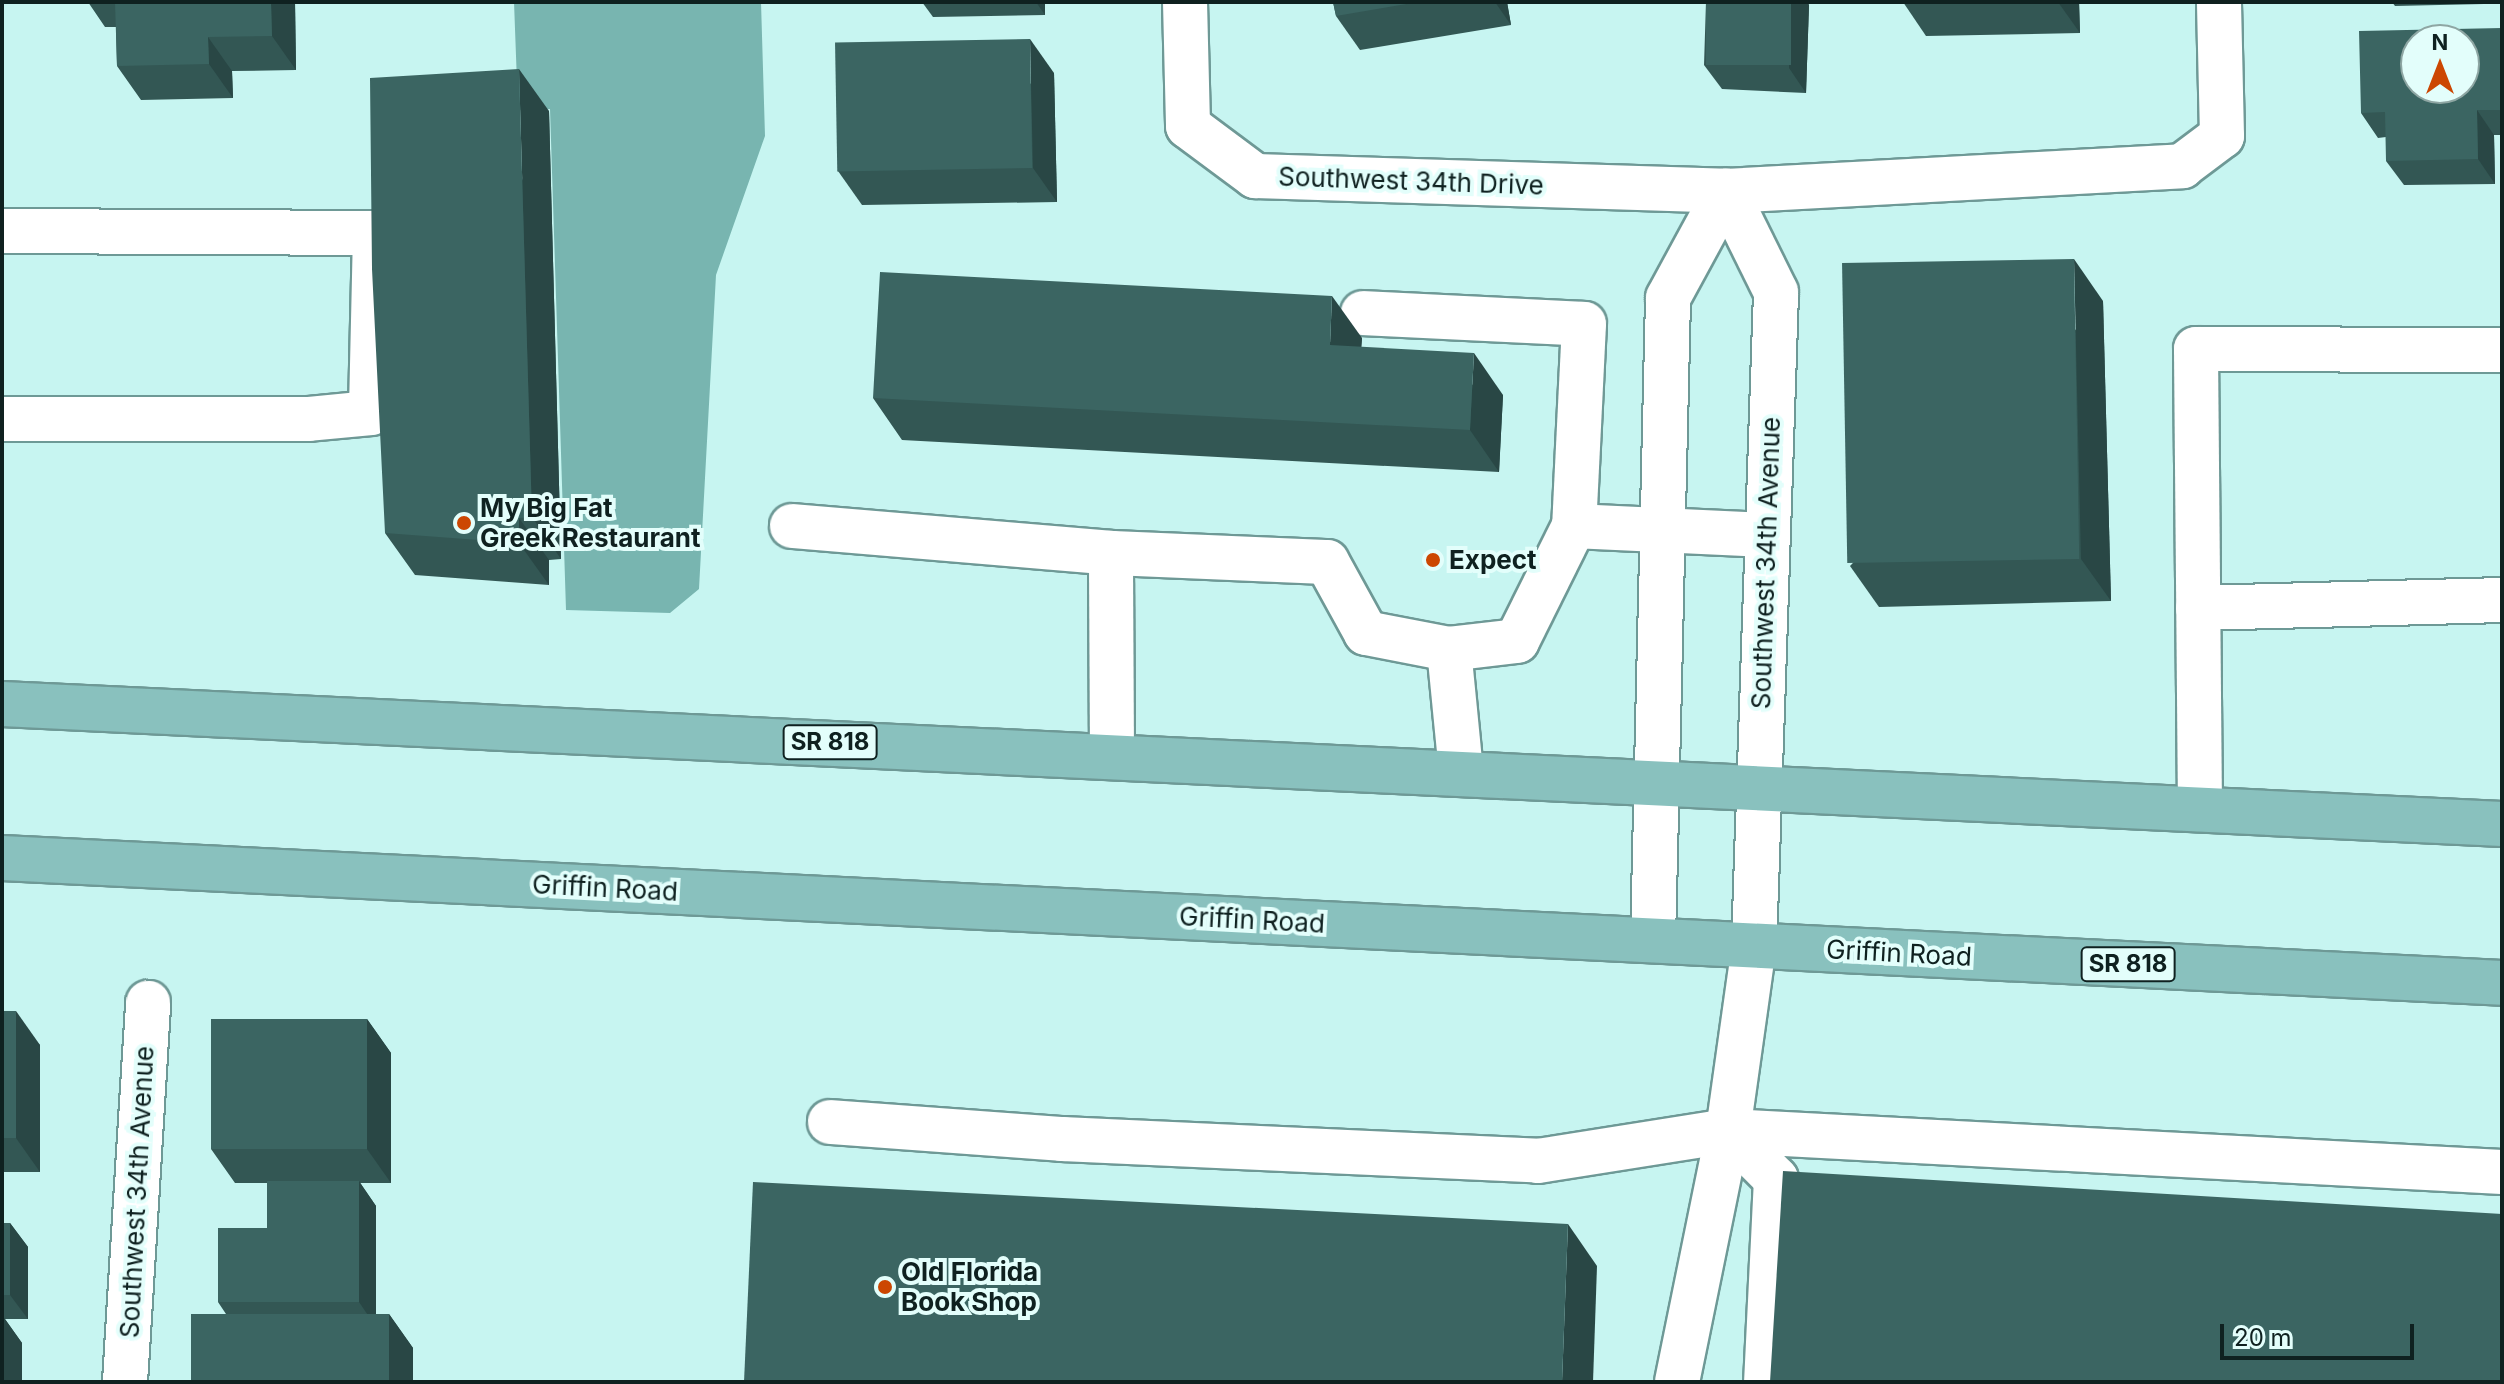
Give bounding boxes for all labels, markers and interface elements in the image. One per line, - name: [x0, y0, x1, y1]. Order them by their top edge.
- north arrow: [2400, 24, 2480, 104]
- text: N: [2432, 29, 2448, 55]
- street label: Southwest 34th Drive: [1278, 161, 1544, 201]
- street label: Southwest 34th Avenue: [1745, 416, 1787, 710]
- place label: My Big Fat Greek Restaurant: [480, 492, 700, 554]
- marker: My Big Fat Greek Restaurant: [455, 514, 473, 532]
- place label: Expect: [1449, 544, 1537, 576]
- marker: Expect: [1424, 551, 1442, 569]
- road number: SR 818: [782, 722, 878, 762]
- street label: Griffin Road: [531, 869, 679, 907]
- street label: Griffin Road: [1178, 901, 1326, 939]
- street label: Griffin Road: [1825, 934, 1973, 972]
- road number: SR 818: [2080, 944, 2176, 984]
- street label: Southwest 34th Avenue: [114, 1045, 160, 1339]
- place label: Old Florida Book Shop: [901, 1256, 1038, 1318]
- marker: Old Florida Book Shop: [876, 1278, 894, 1296]
- scale bar: [2224, 1308, 2418, 1358]
- text: 20 m: [2234, 1323, 2292, 1352]

